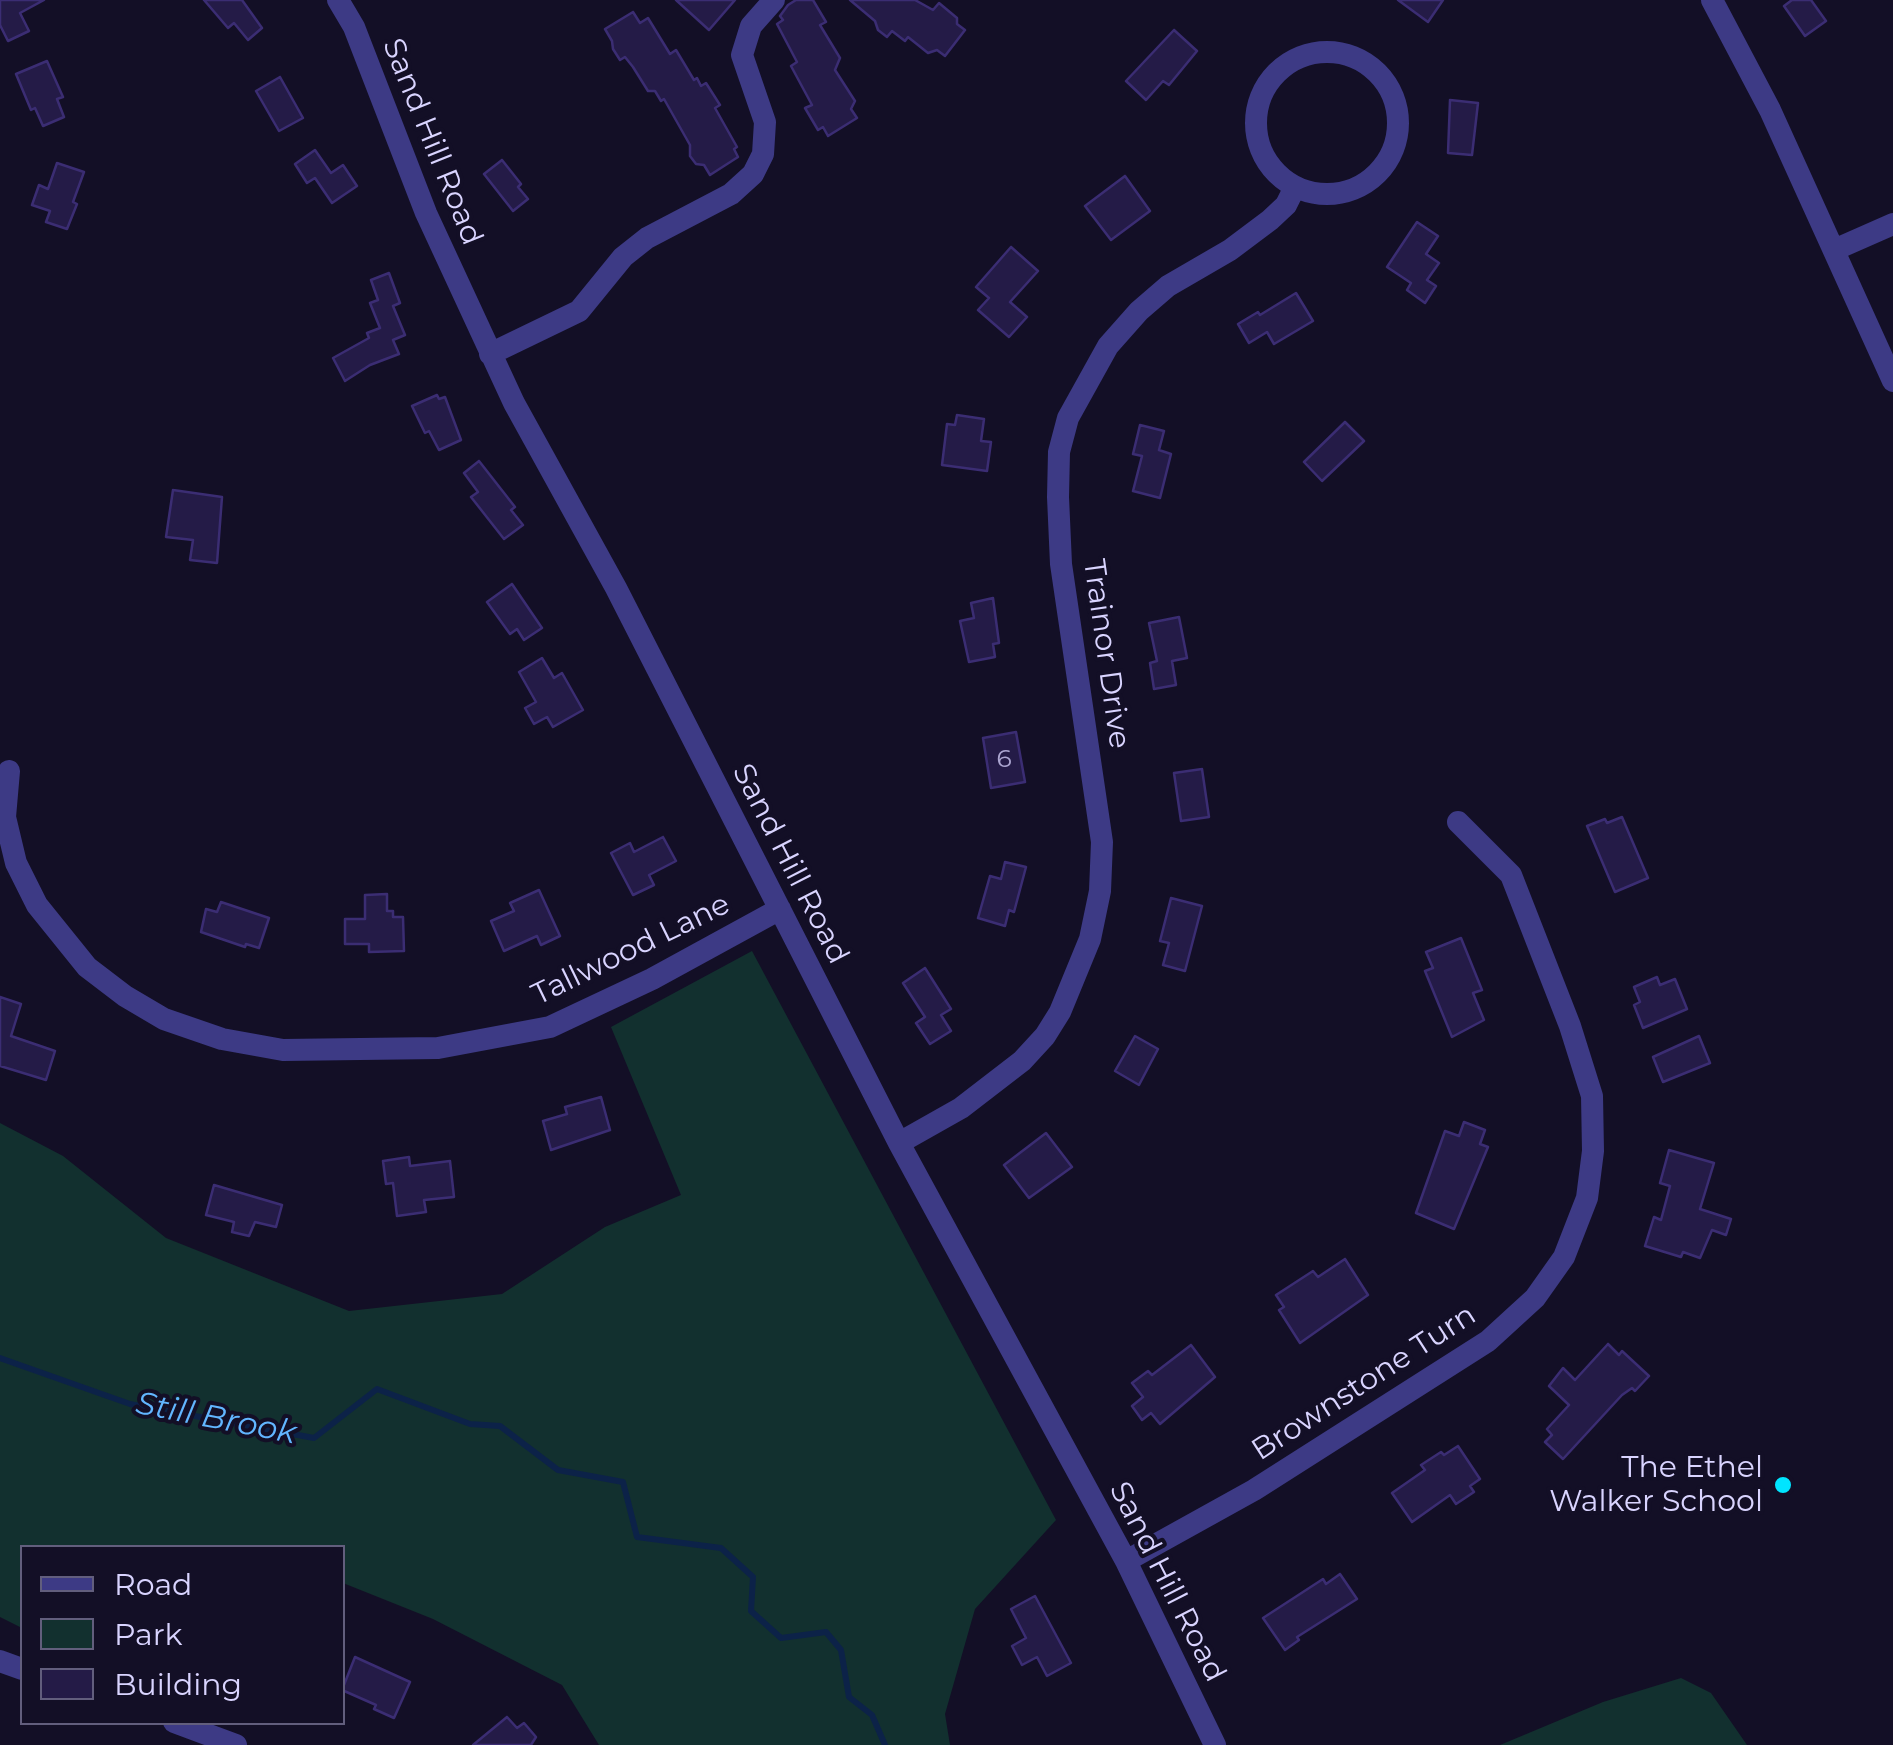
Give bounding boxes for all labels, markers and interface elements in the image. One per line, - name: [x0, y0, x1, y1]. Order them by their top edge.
- street label: Sand Hill Road: [374, 33, 490, 251]
- street label: Trainor Drive: [1075, 557, 1137, 751]
- house number: 6: [996, 745, 1012, 775]
- street label: Sand Hill Road: [724, 758, 856, 970]
- street label: Tallwood Lane: [526, 887, 736, 1013]
- street label: Brownstone Turn: [1245, 1297, 1483, 1469]
- water label: Still Brook: [133, 1385, 299, 1453]
- place label: The Ethel Walker School: [1549, 1450, 1763, 1520]
- marker: The Ethel Walker School: [1772, 1474, 1794, 1496]
- street label: Sand Hill Road: [1101, 1476, 1233, 1688]
- legend: [20, 1545, 345, 1725]
- text: Road: [114, 1566, 192, 1603]
- text: Park: [114, 1616, 183, 1653]
- text: Building: [114, 1666, 242, 1703]

